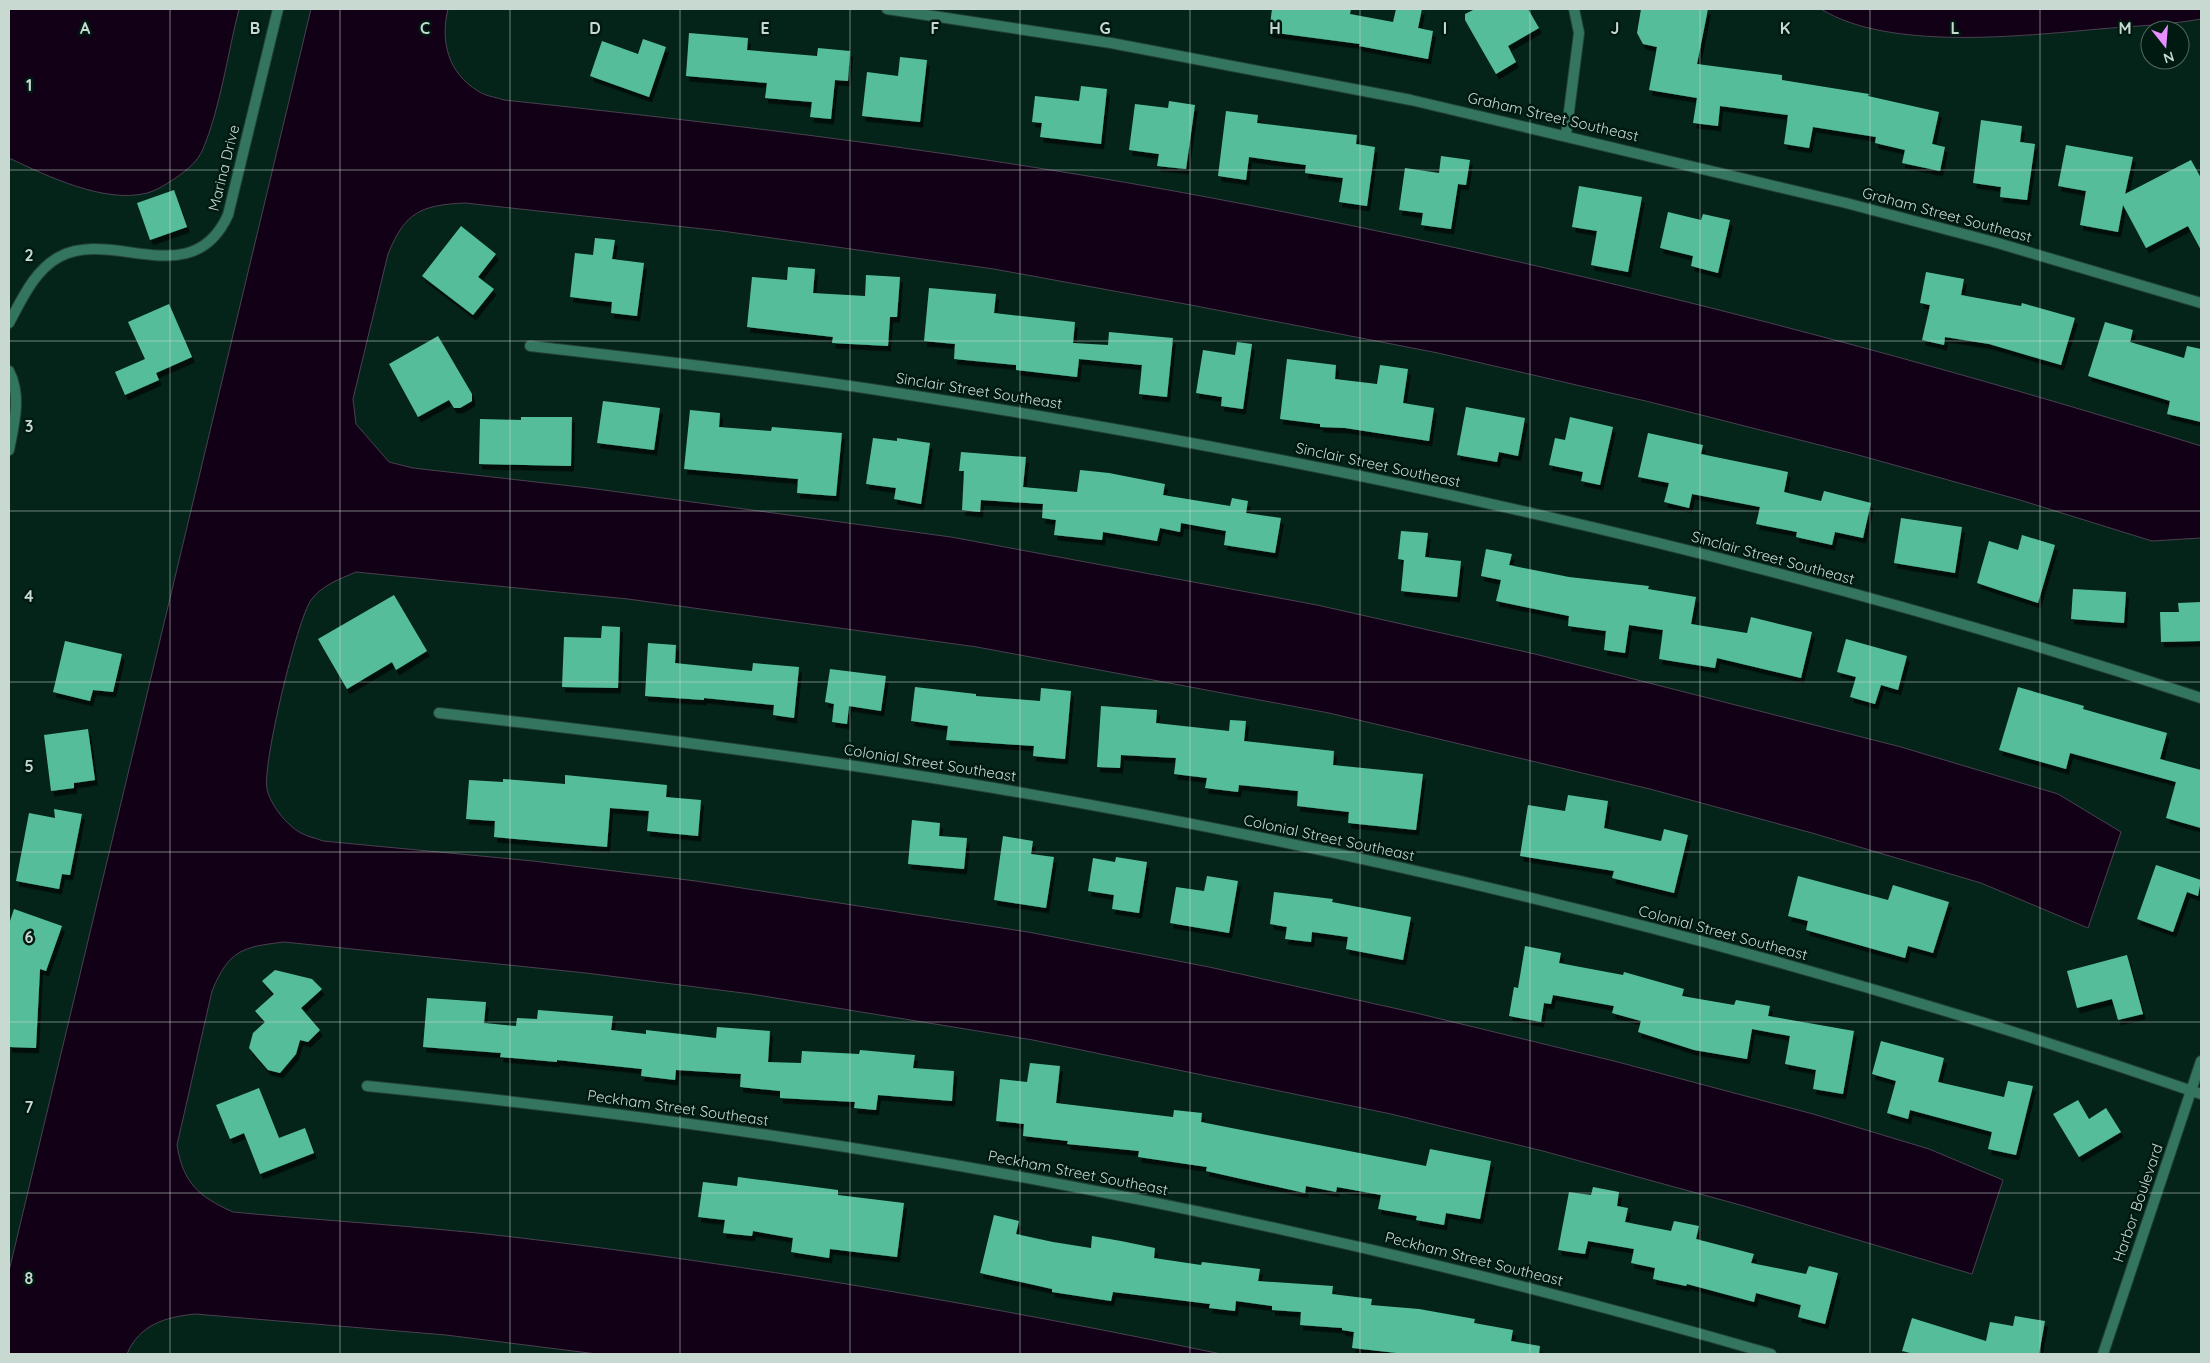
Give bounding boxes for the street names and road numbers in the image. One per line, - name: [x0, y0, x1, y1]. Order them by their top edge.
- street label: Graham Street Southeast: [1466, 88, 1640, 145]
- street label: Marina Drive: [204, 123, 243, 213]
- street label: Graham Street Southeast: [1860, 183, 2034, 246]
- street label: Sinclair Street Southeast: [895, 368, 1064, 413]
- street label: Sinclair Street Southeast: [1294, 438, 1462, 491]
- street label: Sinclair Street Southeast: [1689, 527, 1857, 588]
- street label: Colonial Street Southeast: [843, 739, 1018, 786]
- street label: Colonial Street Southeast: [1242, 810, 1416, 865]
- street label: Colonial Street Southeast: [1637, 901, 1810, 964]
- street label: Peckham Street Southeast: [586, 1085, 770, 1130]
- street label: Harbor Boulevard: [2108, 1141, 2167, 1265]
- street label: Peckham Street Southeast: [987, 1146, 1170, 1199]
- street label: Peckham Street Southeast: [1383, 1227, 1565, 1290]

